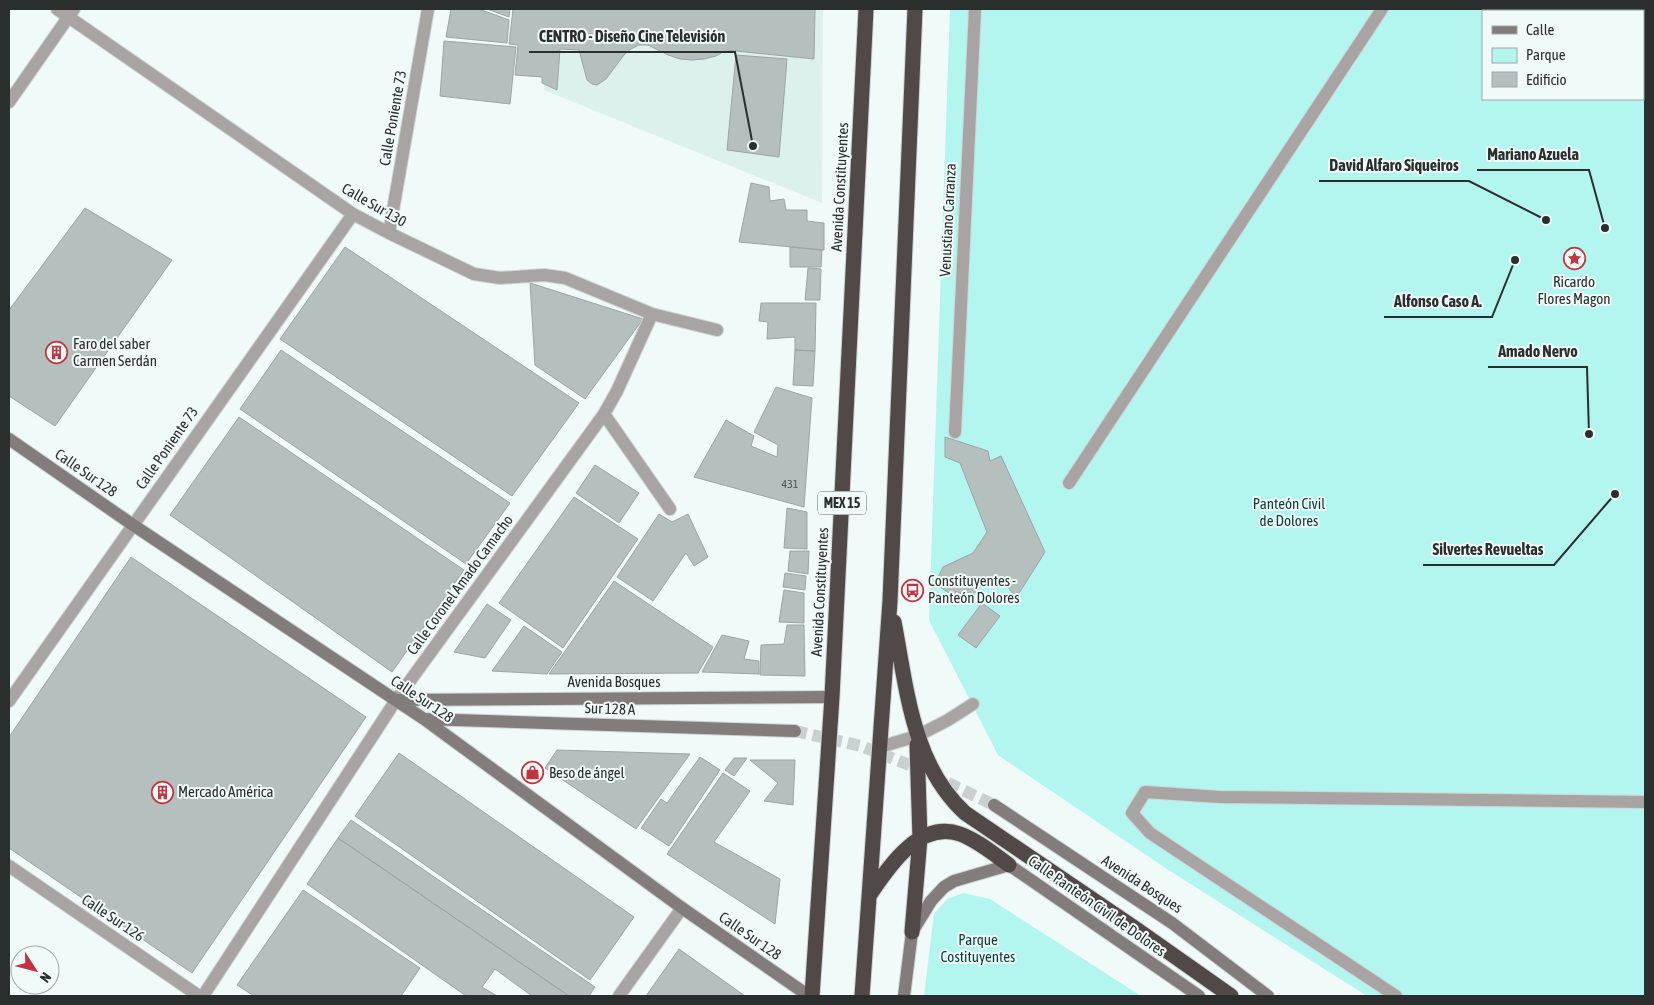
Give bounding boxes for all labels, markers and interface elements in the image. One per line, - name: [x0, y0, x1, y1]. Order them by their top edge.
- legend: [1482, 10, 1644, 100]
- callout: CENTRO - Diseño Cine Televisión: [529, 21, 735, 52]
- text: Calle: [1526, 21, 1555, 38]
- text: CENTRO - Diseño Cine Televisión: [539, 27, 726, 45]
- text: Parque: [1526, 46, 1566, 63]
- street label: Calle Poniente 73: [376, 69, 409, 167]
- text: Edificio: [1526, 71, 1567, 88]
- street label: Avenida Constituyentes: [828, 122, 851, 252]
- callout: Mariano Azuela: [1477, 139, 1589, 170]
- text: Mariano Azuela: [1487, 145, 1579, 163]
- callout: David Alfaro Siqueiros: [1319, 150, 1469, 181]
- text: David Alfaro Siqueiros: [1329, 156, 1459, 174]
- street label: Venustiano Carranza: [936, 163, 959, 277]
- street label: Calle Sur 130: [339, 179, 409, 230]
- place icon: Ricardo Flores Magon: [1562, 247, 1586, 271]
- place label: Ricardo Flores Magon: [1537, 273, 1611, 307]
- callout: Alfonso Caso A.: [1384, 286, 1492, 317]
- text: Alfonso Caso A.: [1393, 292, 1482, 310]
- place label: Faro del saber Carmen Serdán: [73, 335, 157, 369]
- callout: Amado Nervo: [1488, 336, 1587, 367]
- building icon: Faro del saber Carmen Serdán: [45, 341, 69, 365]
- text: Amado Nervo: [1497, 342, 1578, 360]
- street label: Calle Poniente 73: [132, 403, 201, 492]
- street label: Calle Sur 128: [52, 445, 120, 500]
- house number: 431: [782, 477, 799, 491]
- road number: MEX 15: [818, 492, 866, 514]
- park label: Panteón Civil de Dolores: [1253, 495, 1325, 529]
- street label: Calle Coronel Amado Camacho: [403, 512, 516, 658]
- street label: Avenida Constituyentes: [808, 527, 831, 657]
- callout: Silvertes Revueltas: [1423, 534, 1554, 565]
- text: Silvertes Revueltas: [1433, 540, 1544, 558]
- place label: Constituyentes - Panteón Dolores: [928, 572, 1019, 606]
- bus stop icon: Constituyentes - Panteón Dolores: [900, 578, 924, 602]
- street label: Calle Sur 128: [388, 672, 457, 726]
- street label: Avenida Bosques: [568, 673, 660, 690]
- street label: Sur 128 A: [584, 699, 636, 718]
- shop icon: Beso de ángel: [521, 761, 545, 785]
- place label: Beso de ángel: [549, 764, 625, 781]
- building icon: Mercado América: [150, 780, 174, 804]
- place label: Mercado América: [178, 783, 273, 800]
- street label: Avenida Bosques: [1099, 851, 1186, 916]
- street label: Calle Panteón Civil de Dolores: [1025, 852, 1169, 959]
- street label: Calle Sur 126: [79, 891, 148, 945]
- street label: Calle Sur 128: [716, 908, 784, 963]
- park label: Parque Costituyentes: [941, 931, 1015, 965]
- north arrow: [10, 945, 60, 995]
- text: N: [37, 970, 54, 986]

